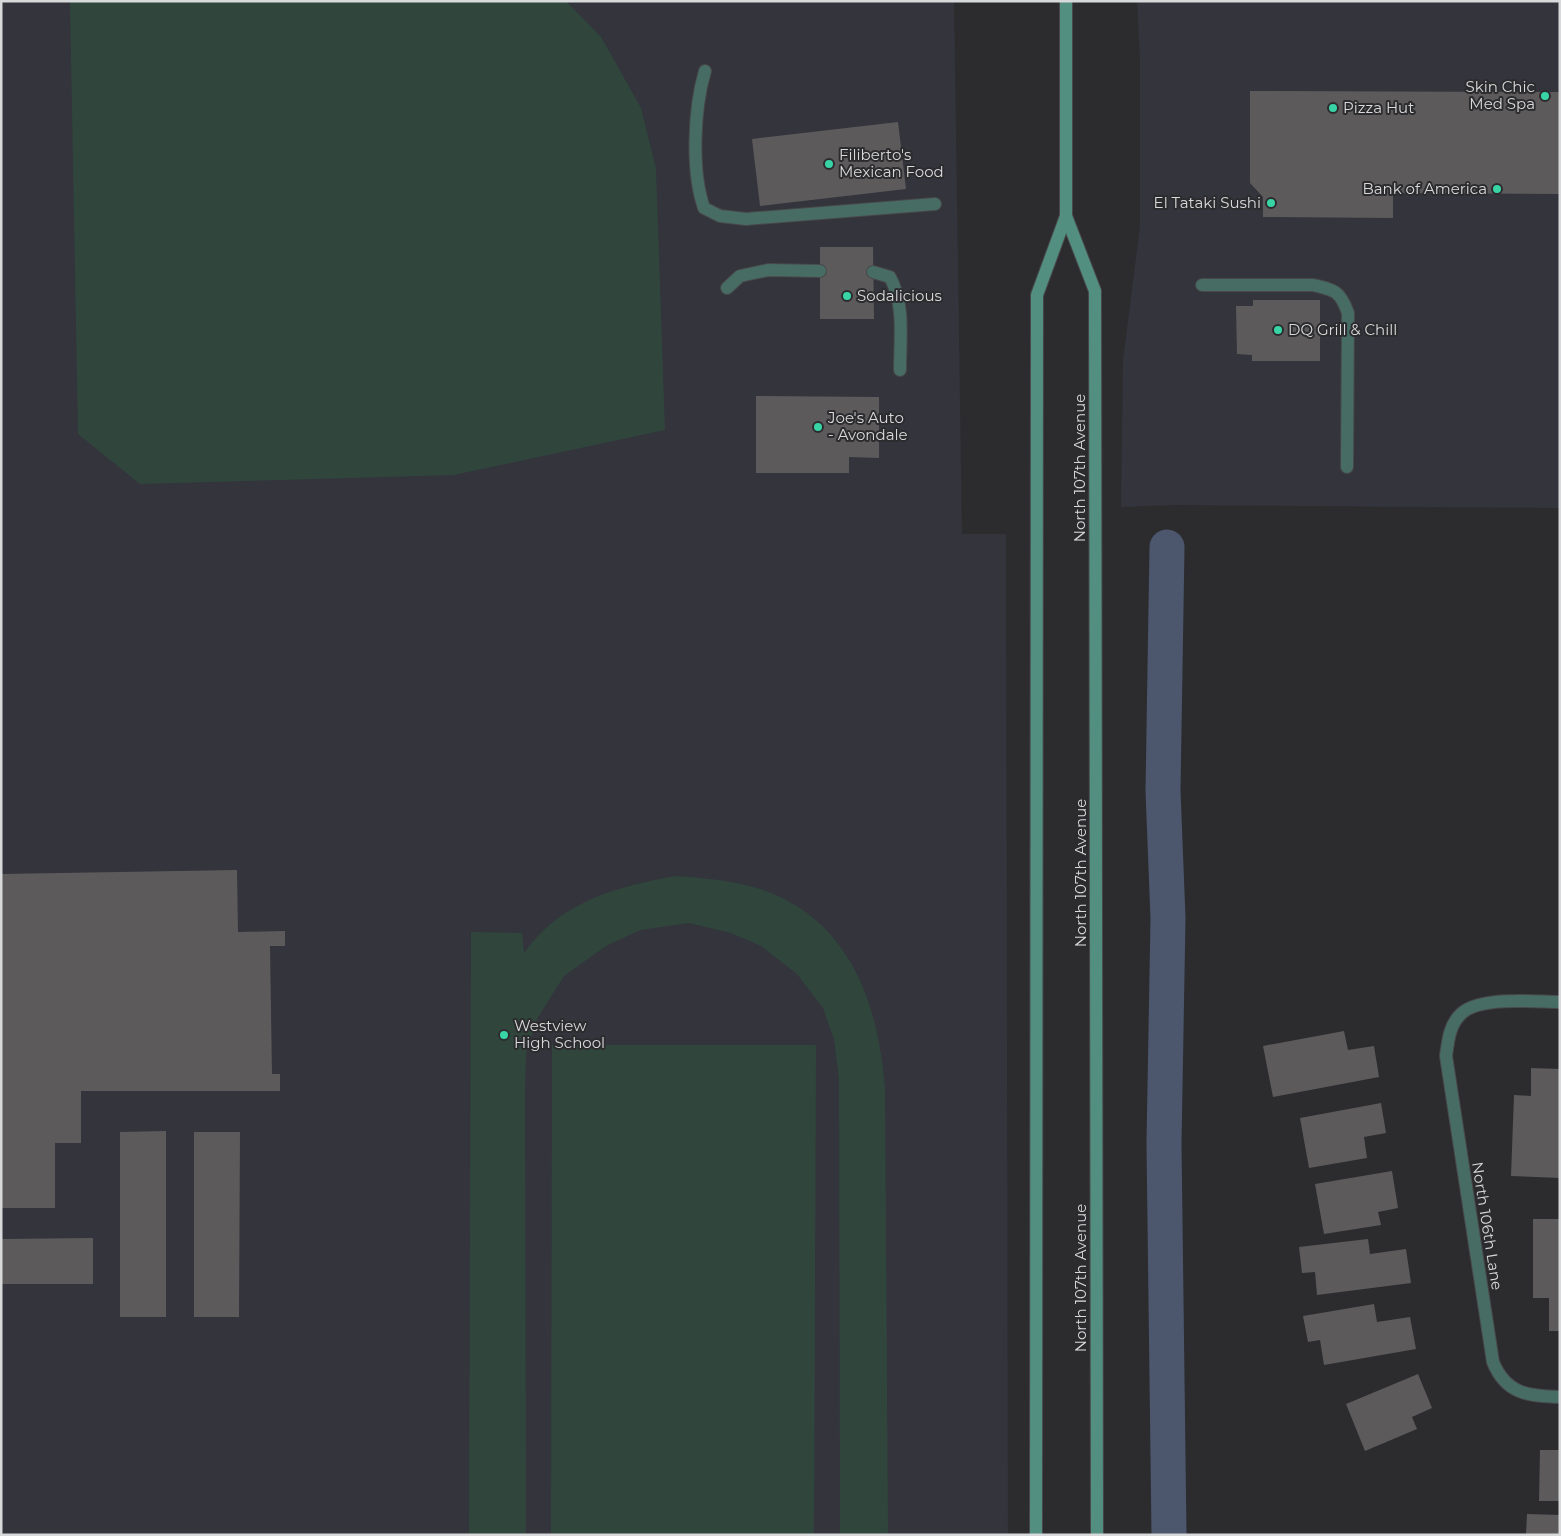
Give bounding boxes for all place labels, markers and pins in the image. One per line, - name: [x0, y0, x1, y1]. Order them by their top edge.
- place label: Skin Chic Med Spa: [1465, 77, 1535, 113]
- marker: Skin Chic Med Spa: [1539, 90, 1551, 102]
- place label: Pizza Hut: [1343, 98, 1414, 117]
- marker: Pizza Hut: [1327, 102, 1339, 114]
- place label: Filiberto's Mexican Food: [839, 145, 944, 181]
- marker: Filiberto's Mexican Food: [823, 158, 835, 170]
- place label: Bank of America: [1362, 179, 1487, 198]
- marker: Bank of America: [1491, 183, 1503, 195]
- place label: El Tataki Sushi: [1154, 193, 1261, 212]
- marker: El Tataki Sushi: [1265, 197, 1277, 209]
- place label: Sodalicious: [857, 286, 942, 305]
- marker: Sodalicious: [841, 290, 853, 302]
- place label: DQ Grill & Chill: [1288, 320, 1397, 339]
- marker: DQ Grill & Chill: [1272, 324, 1284, 336]
- place label: Joe's Auto - Avondale: [827, 408, 908, 444]
- marker: Joe's Auto - Avondale: [812, 421, 824, 433]
- place label: Westview High School: [514, 1016, 605, 1052]
- marker: Westview High School: [498, 1029, 510, 1041]

